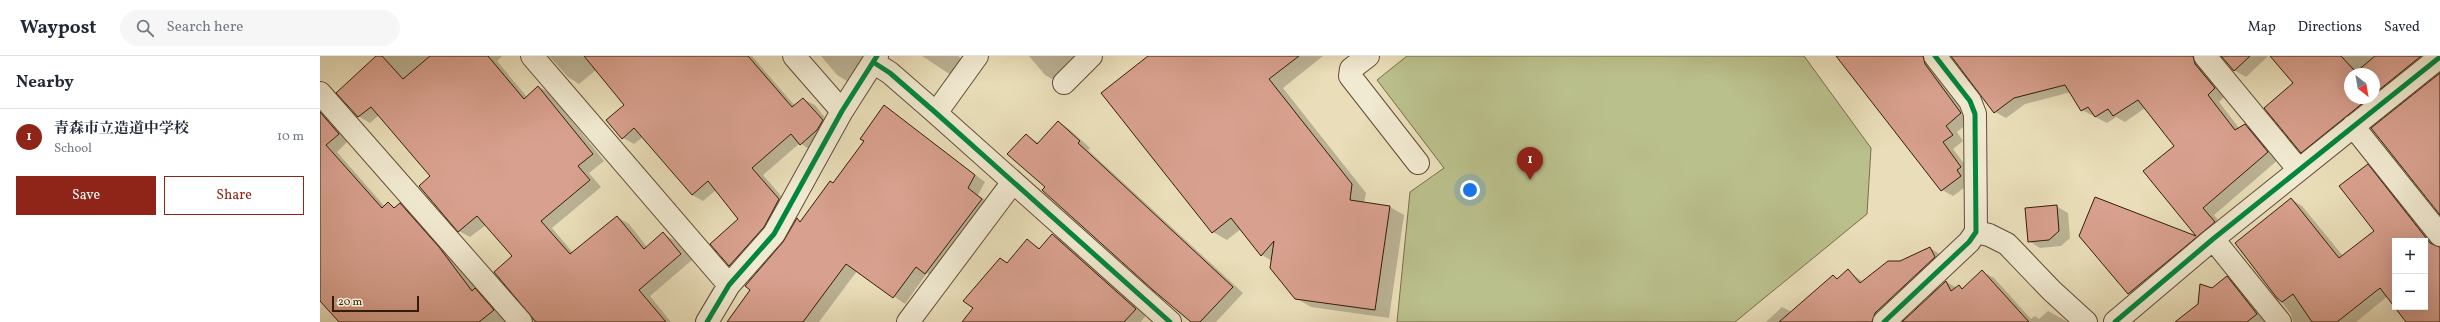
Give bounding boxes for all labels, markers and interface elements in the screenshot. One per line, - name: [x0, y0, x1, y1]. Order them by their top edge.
- search box: [120, 10, 400, 46]
- text: Waypost: [20, 15, 96, 41]
- icon: search: [134, 17, 156, 39]
- text: Search here: [166, 17, 243, 38]
- text: Map: [2248, 18, 2276, 37]
- text: Directions: [2298, 18, 2362, 37]
- text: Saved: [2384, 18, 2420, 37]
- north arrow: [2344, 68, 2380, 104]
- text: Nearby: [16, 71, 74, 94]
- text: 青森市立造道中学校: [54, 119, 189, 140]
- text: 1: [26, 128, 32, 146]
- text: 10 m: [277, 128, 304, 146]
- text: School: [54, 140, 92, 158]
- pin: 1: [1517, 147, 1543, 180]
- button: Save: [16, 176, 156, 215]
- button: Share: [164, 176, 304, 215]
- your location: [1460, 180, 1480, 200]
- map controls: [2392, 238, 2428, 310]
- button: +: [2392, 238, 2428, 274]
- button: −: [2392, 274, 2428, 310]
- scale bar: [332, 294, 419, 313]
- text: 20 m: [338, 295, 362, 310]

